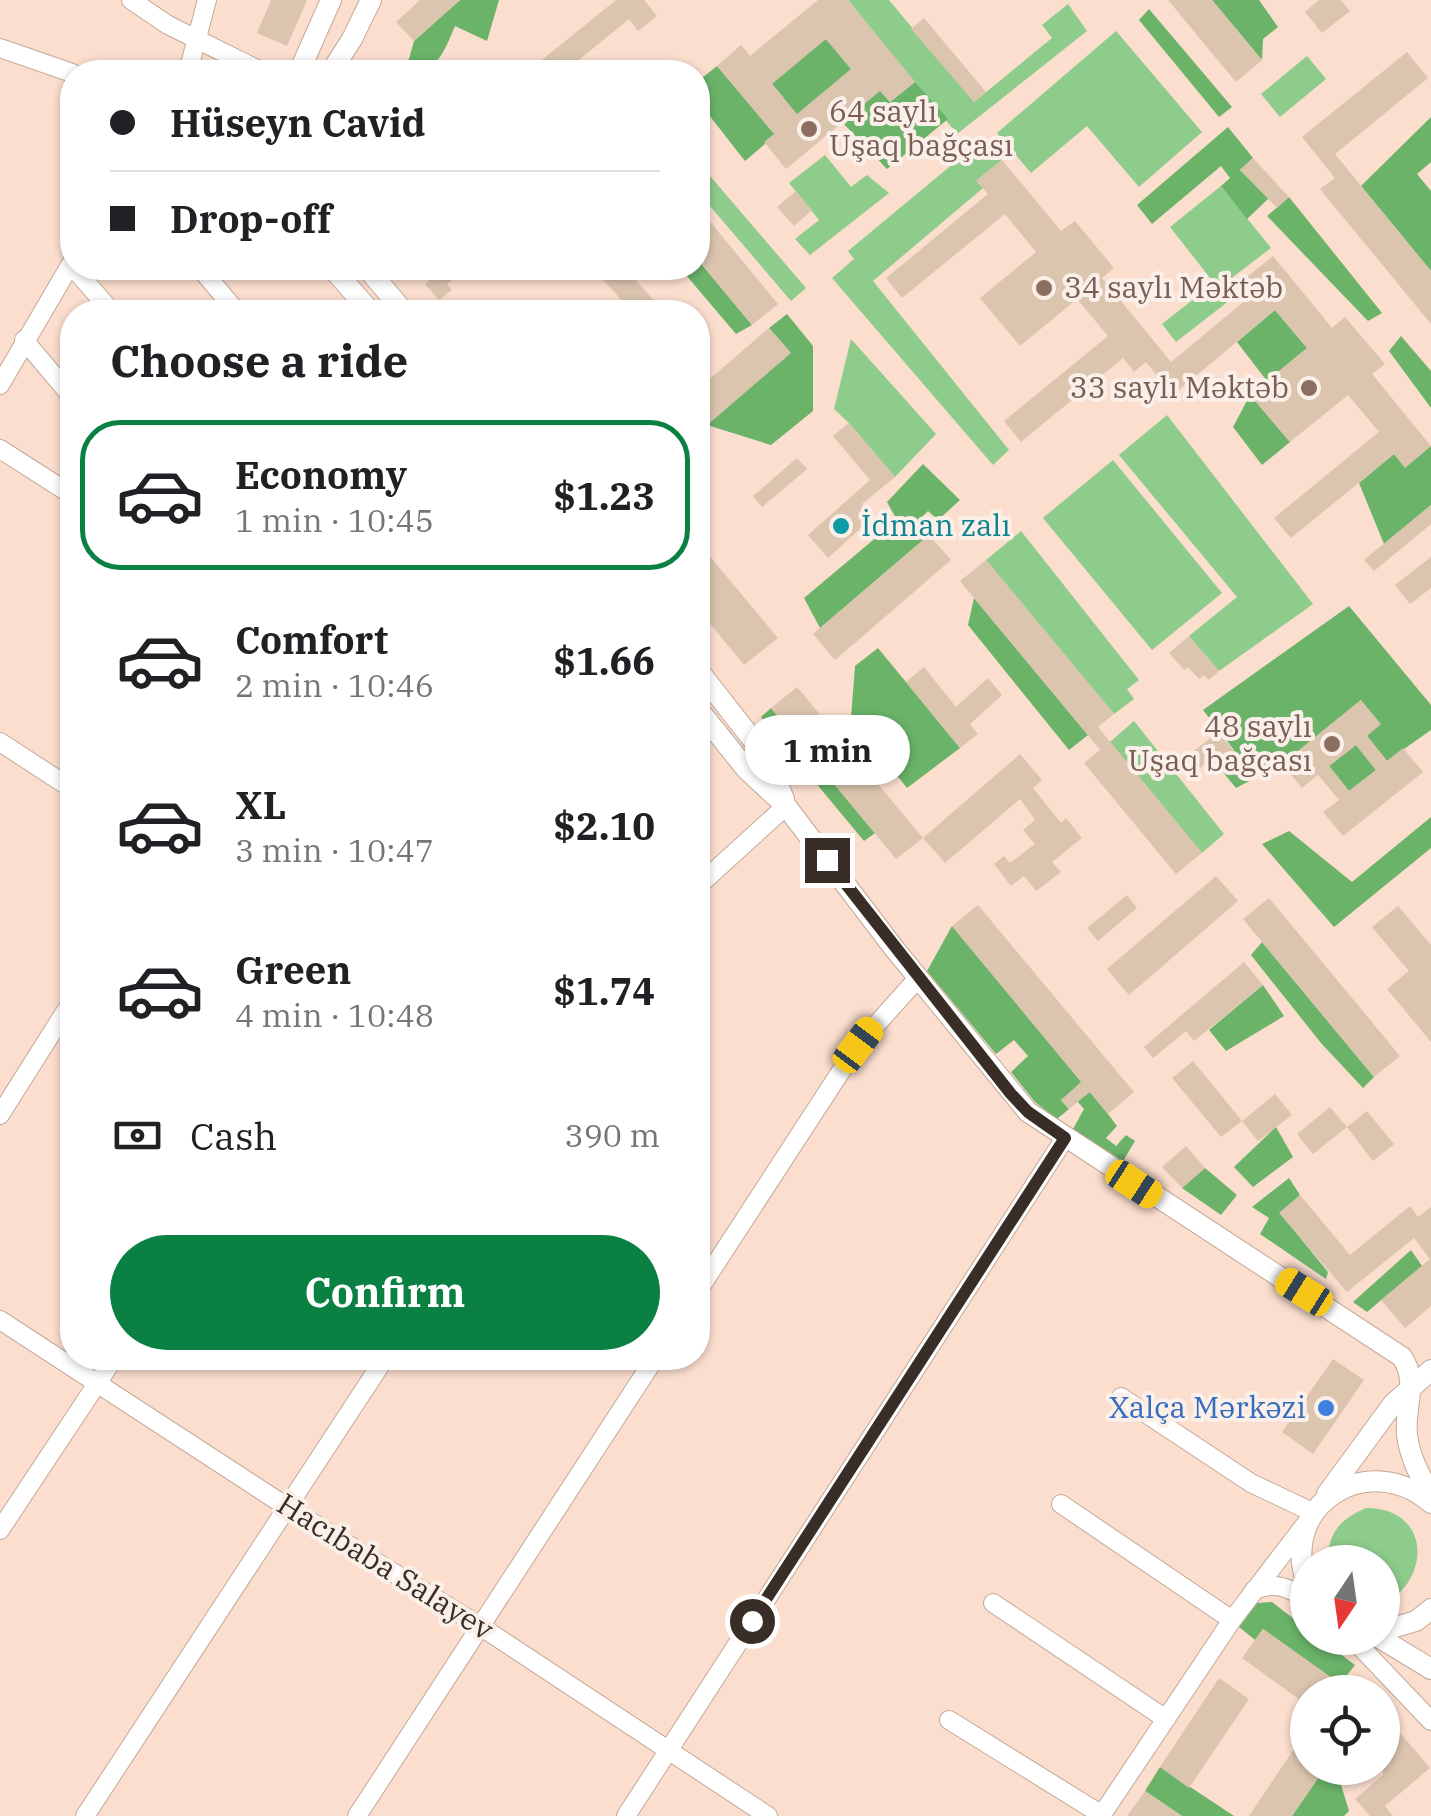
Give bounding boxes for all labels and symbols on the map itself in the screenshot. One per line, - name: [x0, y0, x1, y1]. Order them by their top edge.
- place label: 64 saylı Uşaq bağçası: [829, 91, 1013, 164]
- marker: 64 saylı Uşaq bağçası: [798, 118, 820, 140]
- place label: 34 saylı Məktəb: [1064, 267, 1283, 306]
- marker: 34 saylı Məktəb: [1033, 277, 1055, 299]
- place label: 33 saylı Məktəb: [1070, 367, 1289, 406]
- marker: 33 saylı Məktəb: [1298, 377, 1320, 399]
- place label: İdman zalı: [861, 505, 1011, 544]
- marker: İdman zalı: [830, 515, 852, 537]
- place label: 48 saylı Uşaq bağçası: [1128, 706, 1312, 779]
- callout: 1 min: [744, 715, 910, 785]
- marker: 48 saylı Uşaq bağçası: [1321, 733, 1343, 755]
- route end: [805, 838, 850, 883]
- car: [828, 1012, 888, 1078]
- car: [1101, 1155, 1167, 1213]
- car: [1271, 1263, 1337, 1321]
- place label: Xalça Mərkəzi: [1109, 1387, 1306, 1426]
- marker: Xalça Mərkəzi: [1315, 1397, 1337, 1419]
- street label: Hacıbaba Salayev: [270, 1484, 501, 1648]
- north arrow: [1290, 1545, 1400, 1655]
- route start: [730, 1599, 775, 1644]

